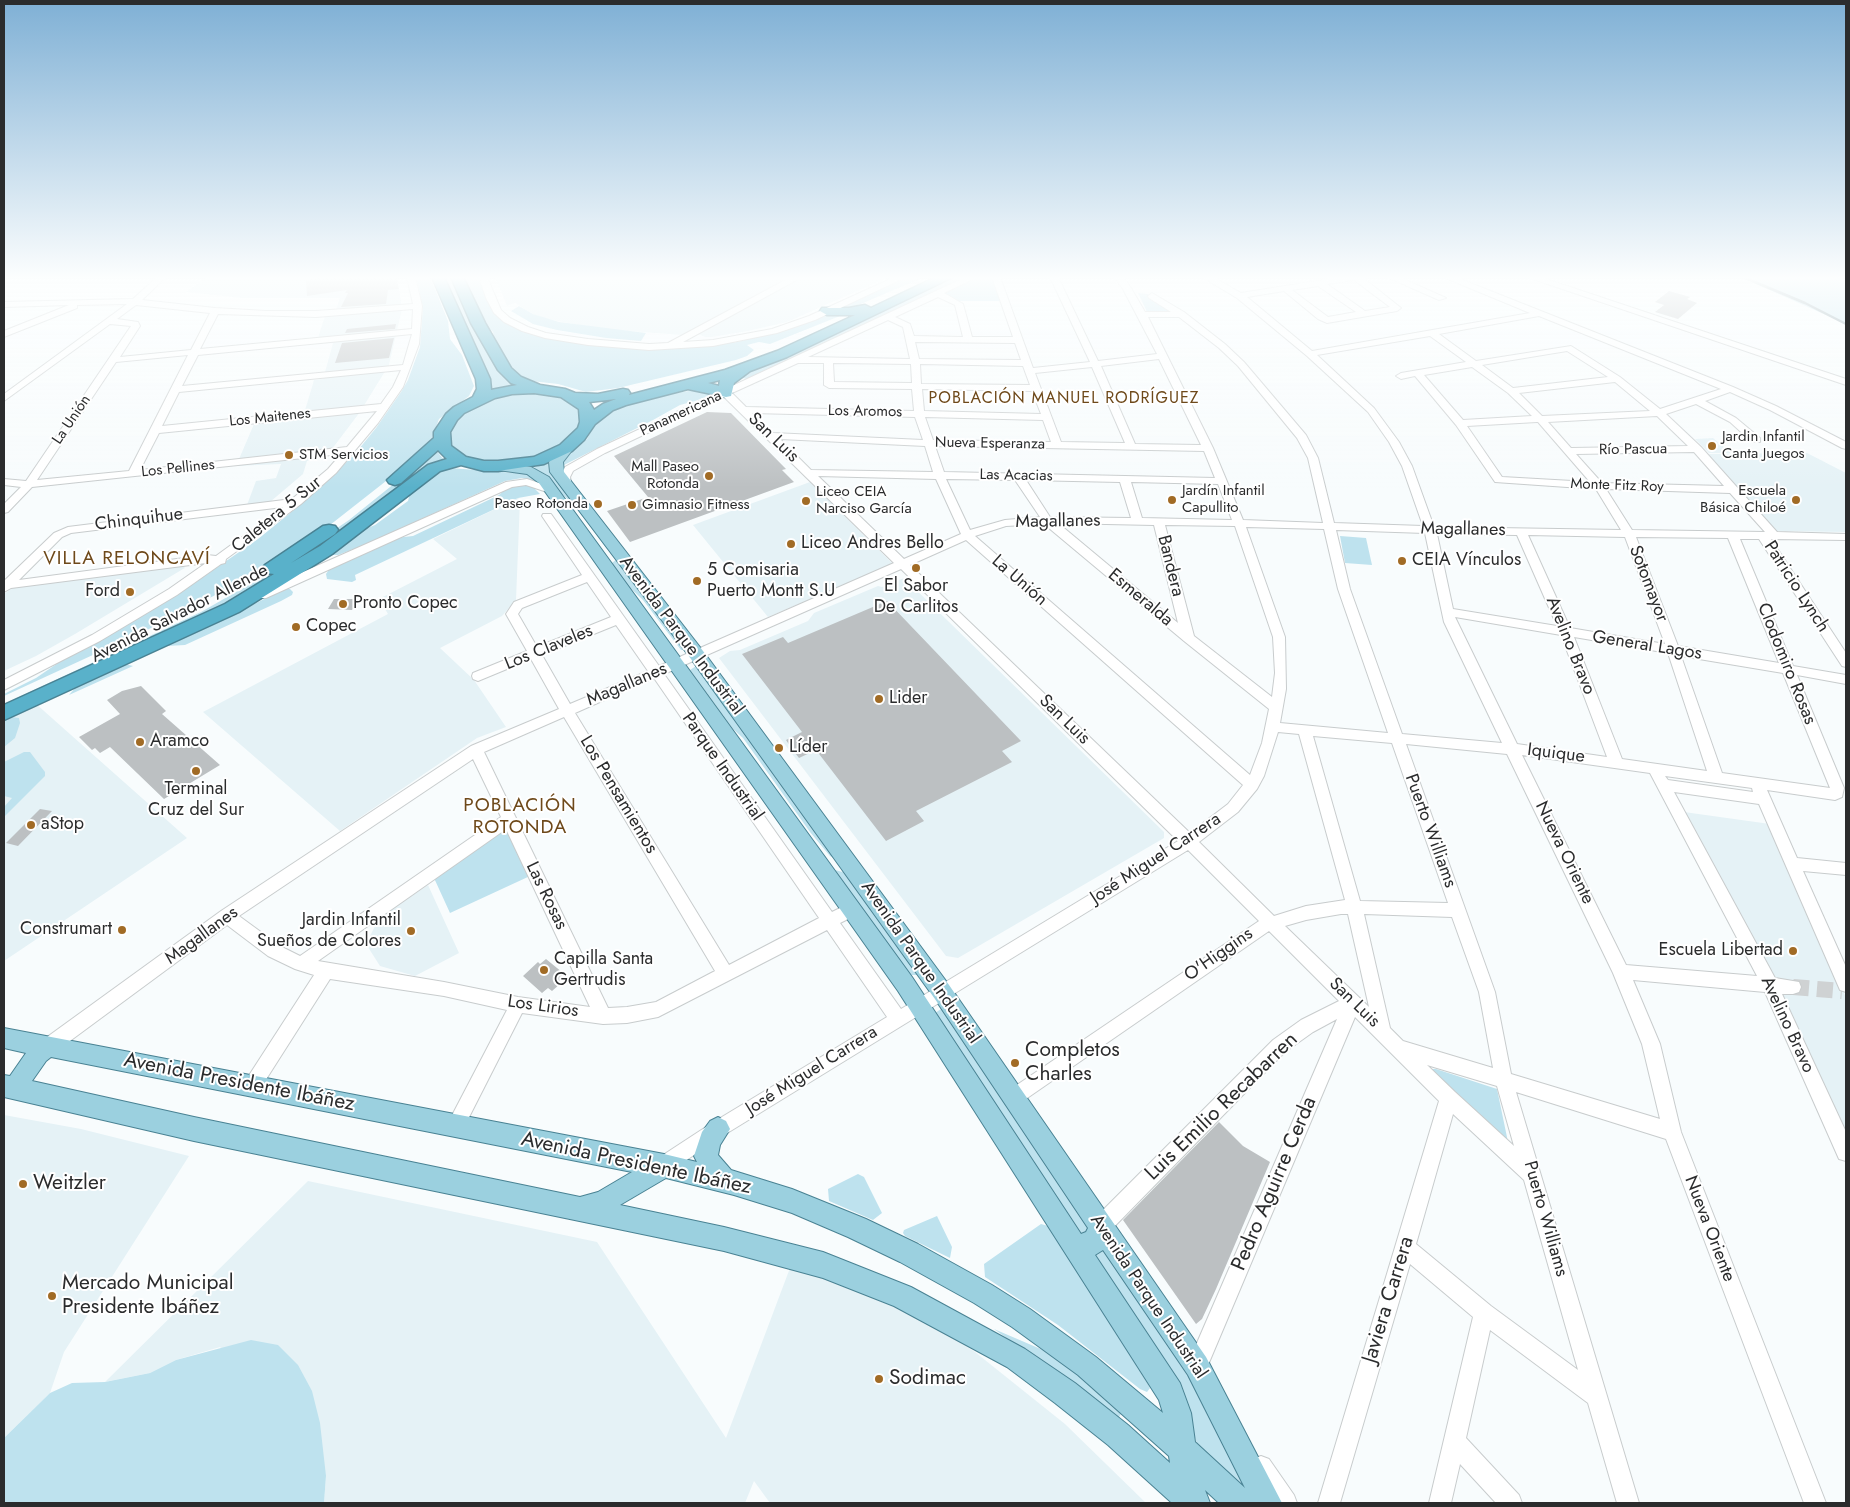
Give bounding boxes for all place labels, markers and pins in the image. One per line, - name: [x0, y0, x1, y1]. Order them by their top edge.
- place label: Jardin Infantil Canta Juegos: [1722, 428, 1805, 463]
- marker: Jardin Infantil Canta Juegos: [1706, 440, 1718, 452]
- place label: STM Servicios: [299, 446, 388, 464]
- marker: STM Servicios: [283, 449, 295, 461]
- place label: Mall Paseo Rotonda: [631, 458, 699, 493]
- marker: Mall Paseo Rotonda: [703, 470, 715, 482]
- place label: Jardín Infantil Capullito: [1182, 482, 1265, 517]
- place label: Escuela Básica Chiloé: [1700, 482, 1786, 517]
- place label: Liceo CEIA Narciso García: [816, 483, 912, 518]
- marker: Jardín Infantil Capullito: [1166, 494, 1178, 506]
- marker: Escuela Básica Chiloé: [1790, 494, 1802, 506]
- place label: Paseo Rotonda: [495, 495, 588, 513]
- marker: Liceo CEIA Narciso García: [800, 495, 812, 507]
- place label: Gimnasio Fitness: [642, 496, 750, 514]
- marker: Paseo Rotonda: [592, 498, 604, 510]
- marker: Gimnasio Fitness: [626, 499, 638, 511]
- place label: Liceo Andres Bello: [801, 533, 944, 555]
- marker: Liceo Andres Bello: [785, 538, 797, 550]
- place label: CEIA Vínculos: [1412, 550, 1521, 572]
- marker: CEIA Vínculos: [1396, 555, 1408, 567]
- place label: 5 Comisaria Puerto Montt S.U: [707, 560, 835, 602]
- marker: El Sabor De Carlitos: [910, 562, 922, 574]
- marker: 5 Comisaria Puerto Montt S.U: [691, 575, 703, 587]
- place label: El Sabor De Carlitos: [874, 576, 958, 618]
- place label: Ford: [85, 581, 120, 603]
- marker: Ford: [124, 586, 136, 598]
- place label: Pronto Copec: [353, 593, 458, 615]
- marker: Pronto Copec: [337, 598, 349, 610]
- place label: Copec: [306, 616, 356, 638]
- marker: Copec: [290, 621, 302, 633]
- place label: Lider: [889, 688, 927, 710]
- marker: Lider: [873, 693, 885, 705]
- place label: Aramco: [150, 731, 209, 753]
- marker: Aramco: [134, 736, 146, 748]
- place label: Líder: [789, 737, 827, 759]
- marker: Líder: [773, 742, 785, 754]
- marker: Terminal Cruz del Sur: [190, 765, 202, 777]
- place label: Terminal Cruz del Sur: [148, 779, 244, 822]
- place label: aStop: [41, 814, 84, 836]
- marker: aStop: [25, 819, 37, 831]
- place label: Jardin Infantil Sueños de Colores: [257, 910, 401, 952]
- place label: Construmart: [20, 919, 112, 941]
- marker: Construmart: [116, 924, 128, 936]
- marker: Jardin Infantil Sueños de Colores: [405, 925, 417, 937]
- place label: Escuela Libertad: [1659, 940, 1783, 962]
- marker: Escuela Libertad: [1787, 945, 1799, 957]
- place label: Capilla Santa Gertrudis: [554, 949, 653, 992]
- marker: Capilla Santa Gertrudis: [538, 964, 550, 976]
- place label: Completos Charles: [1025, 1038, 1120, 1088]
- marker: Completos Charles: [1009, 1057, 1021, 1069]
- place label: Weitzler: [33, 1171, 106, 1197]
- marker: Weitzler: [17, 1178, 29, 1190]
- place label: Mercado Municipal Presidente Ibáñez: [62, 1271, 234, 1321]
- marker: Mercado Municipal Presidente Ibáñez: [46, 1290, 58, 1302]
- place label: Sodimac: [889, 1366, 966, 1392]
- marker: Sodimac: [873, 1373, 885, 1385]

